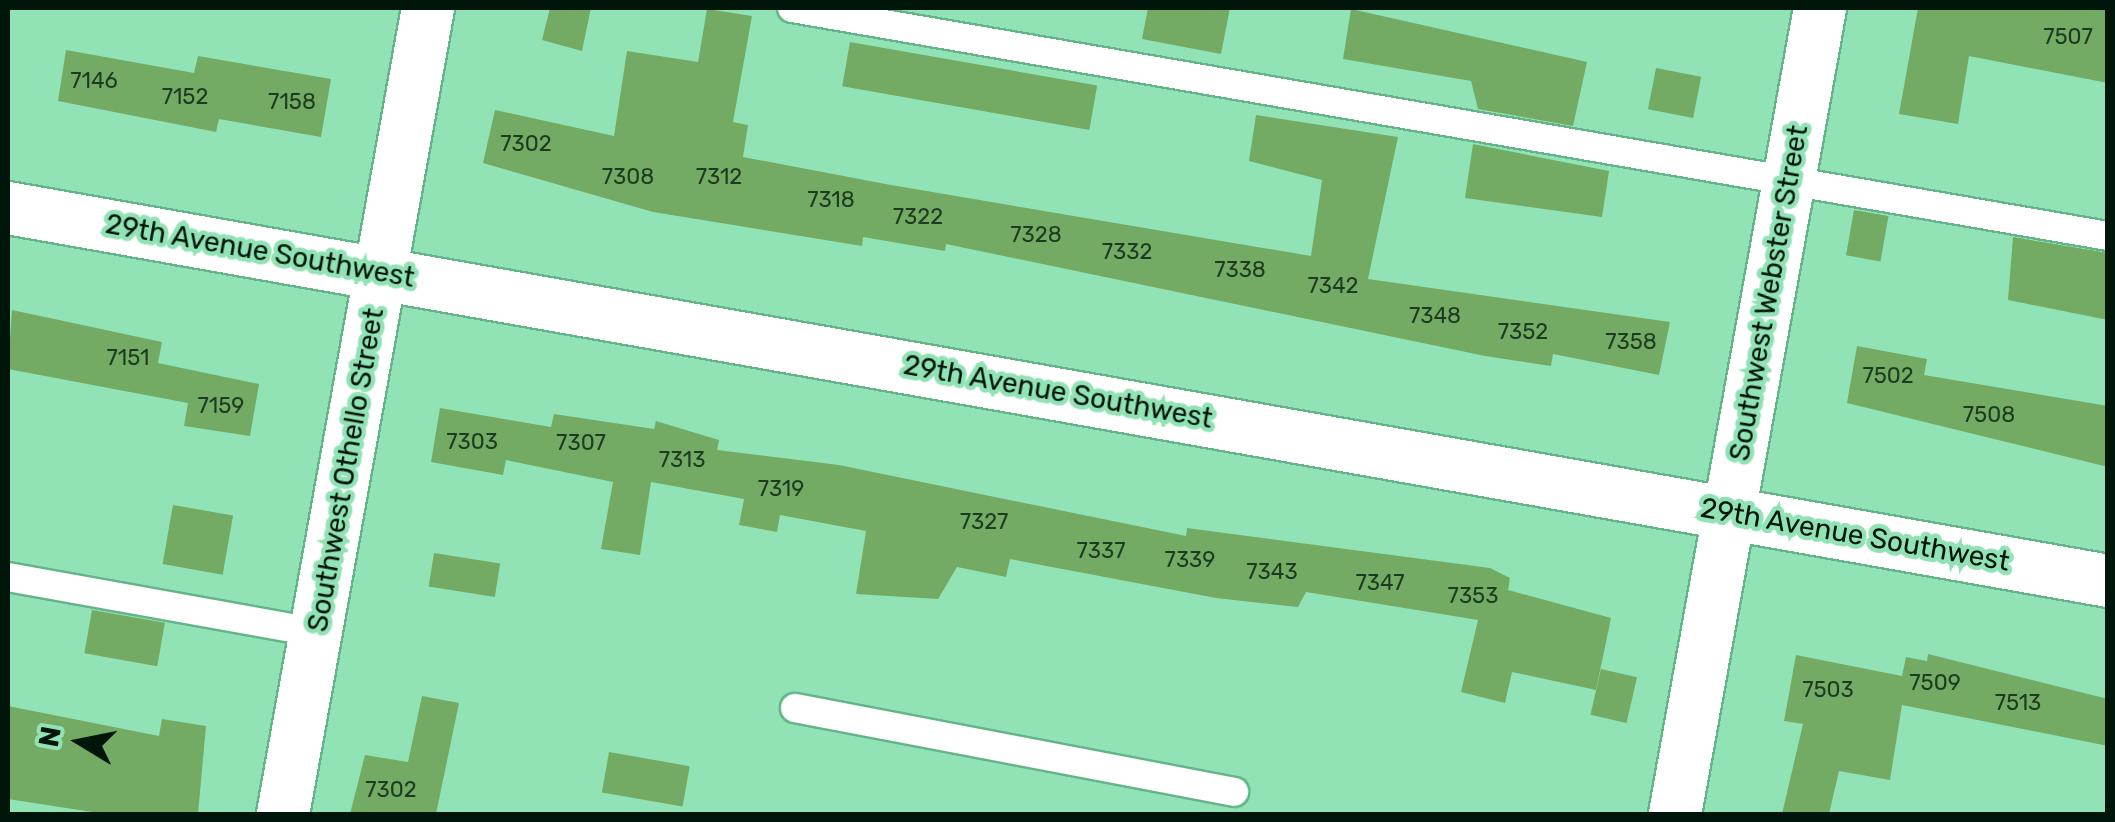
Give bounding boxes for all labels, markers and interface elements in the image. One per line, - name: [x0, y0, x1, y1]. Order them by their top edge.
- house number: 7507: [2043, 24, 2093, 50]
- house number: 7146: [70, 68, 118, 94]
- house number: 7152: [162, 84, 208, 110]
- house number: 7158: [268, 89, 316, 115]
- street label: Southwest Webster Street: [1723, 122, 1815, 464]
- house number: 7302: [500, 131, 552, 157]
- house number: 7308: [602, 164, 654, 190]
- house number: 7312: [696, 164, 742, 190]
- house number: 7318: [807, 187, 855, 213]
- house number: 7322: [893, 204, 943, 230]
- street label: 29th Avenue Southwest: [102, 207, 418, 295]
- house number: 7328: [1010, 222, 1062, 248]
- house number: 7332: [1102, 239, 1152, 265]
- house number: 7338: [1214, 257, 1266, 283]
- house number: 7342: [1307, 273, 1359, 299]
- house number: 7348: [1409, 303, 1461, 329]
- street label: Southwest Othello Street: [301, 306, 391, 634]
- house number: 7352: [1498, 319, 1548, 345]
- house number: 7358: [1605, 329, 1657, 355]
- house number: 7151: [107, 345, 149, 371]
- street label: 29th Avenue Southwest: [900, 348, 1216, 436]
- house number: 7502: [1862, 363, 1914, 389]
- house number: 7159: [198, 393, 244, 419]
- house number: 7508: [1963, 402, 2015, 428]
- house number: 7303: [446, 429, 498, 455]
- house number: 7307: [556, 430, 606, 456]
- house number: 7313: [659, 447, 705, 473]
- house number: 7319: [758, 476, 804, 502]
- street label: 29th Avenue Southwest: [1697, 491, 2013, 579]
- house number: 7327: [960, 509, 1008, 535]
- house number: 7337: [1076, 538, 1126, 564]
- house number: 7339: [1165, 547, 1215, 573]
- house number: 7343: [1246, 559, 1298, 585]
- house number: 7347: [1355, 570, 1405, 596]
- house number: 7353: [1448, 583, 1498, 609]
- house number: 7509: [1909, 670, 1961, 696]
- house number: 7503: [1802, 677, 1854, 703]
- house number: 7513: [1995, 690, 2041, 716]
- north arrow: [30, 692, 130, 792]
- text: N: [32, 724, 68, 749]
- house number: 7302: [365, 777, 417, 803]

